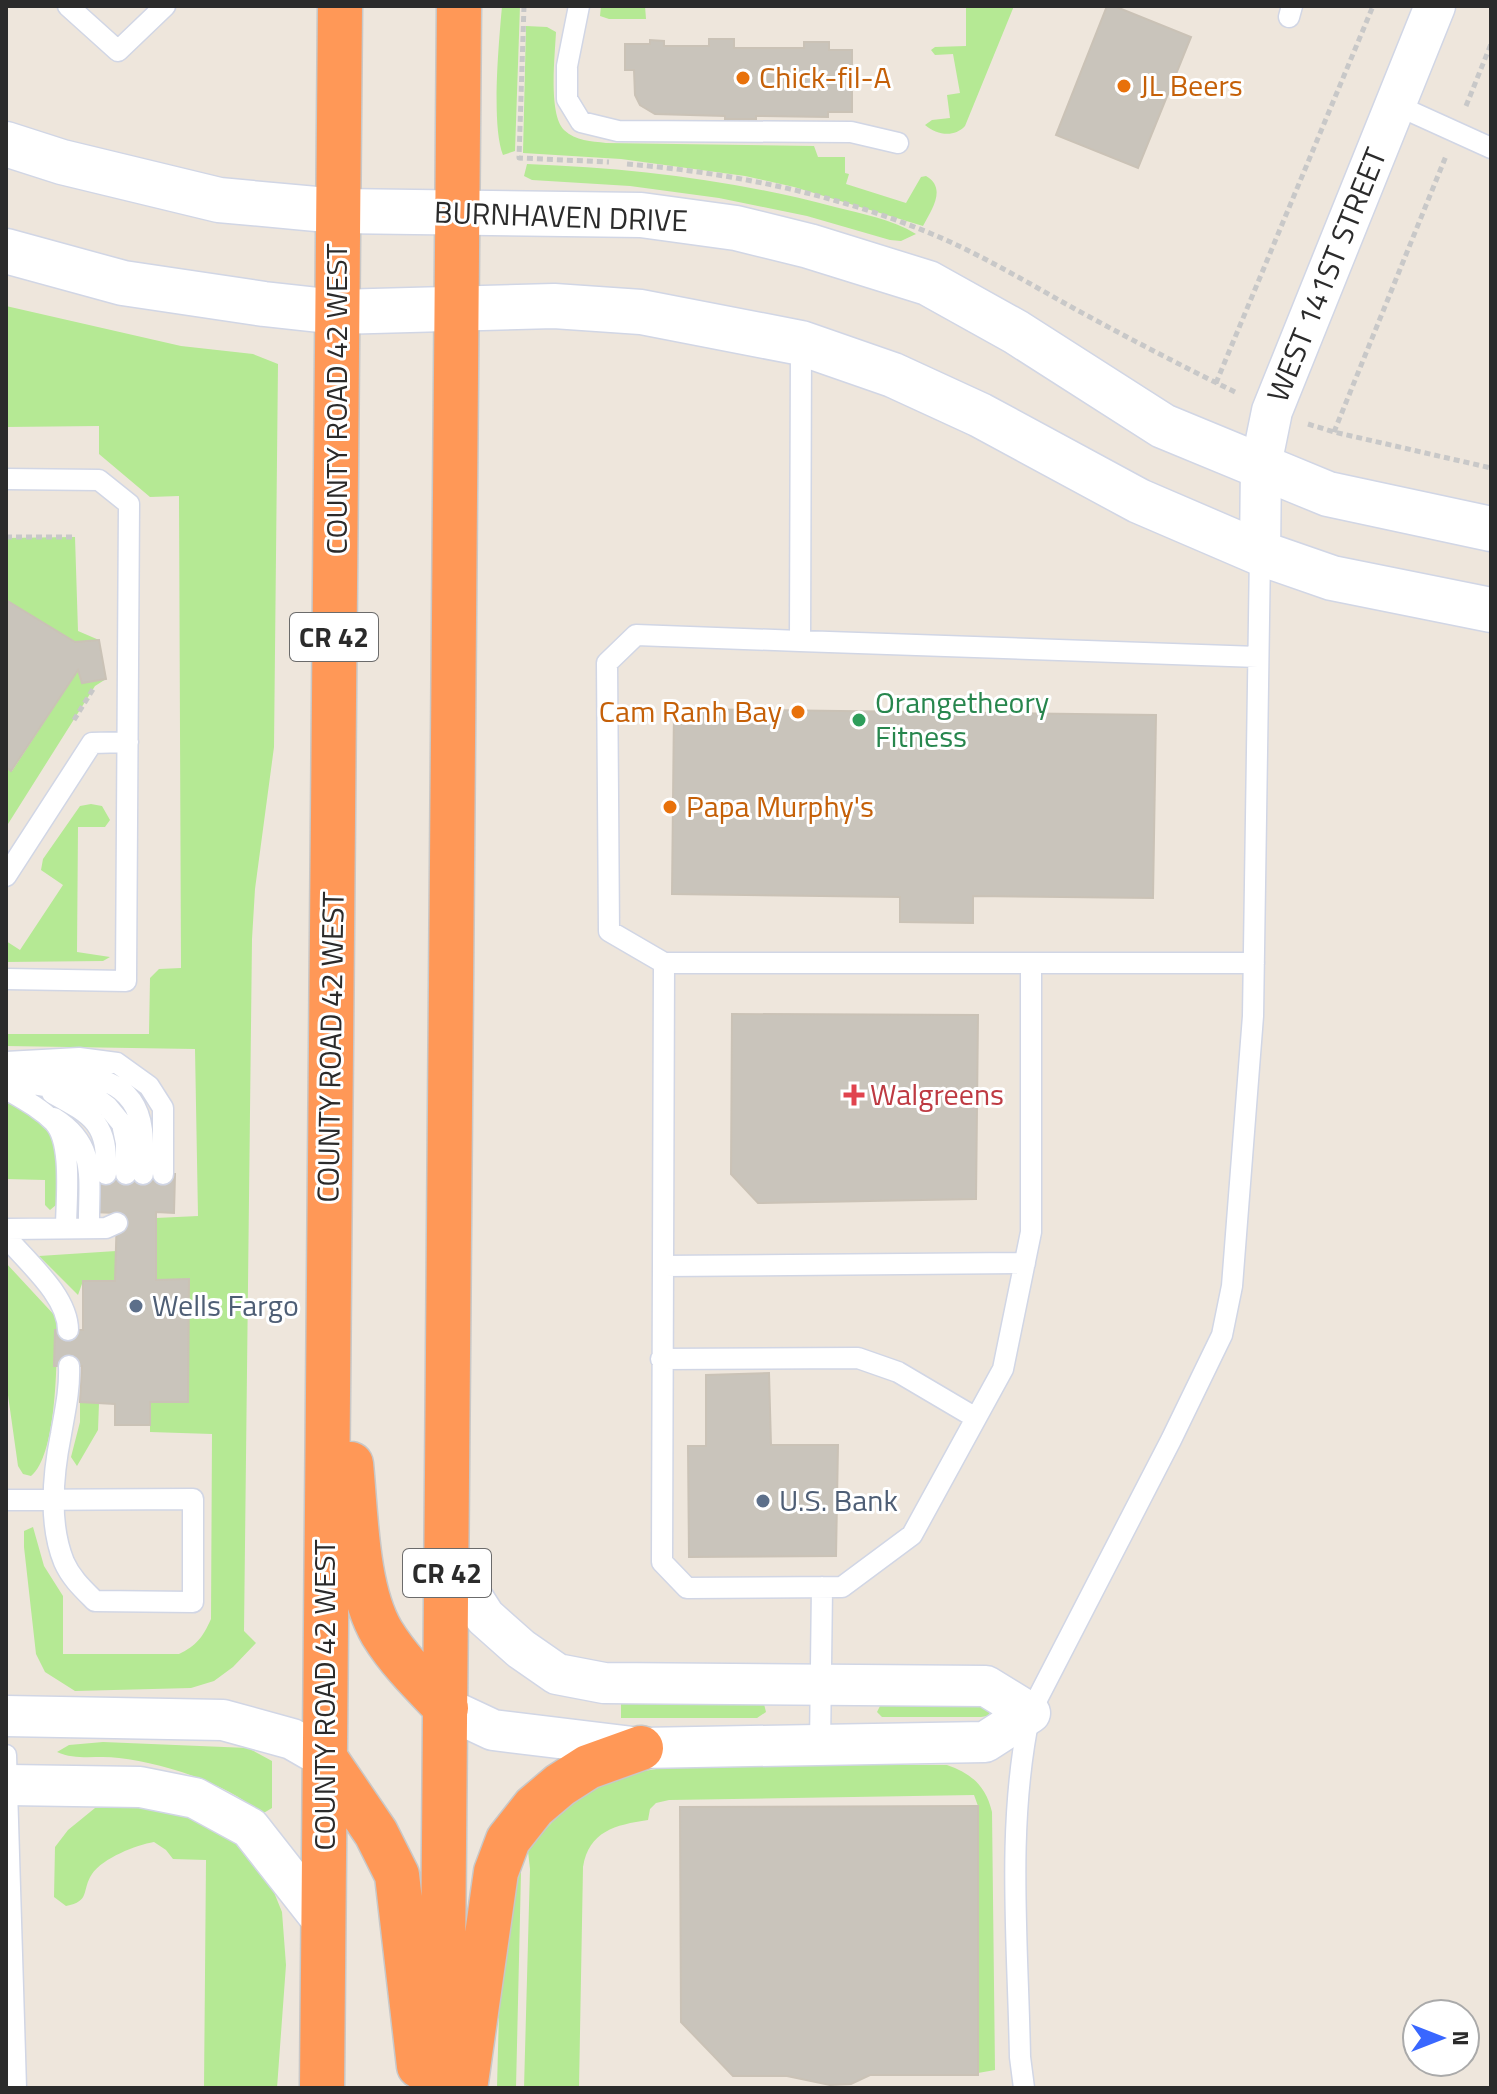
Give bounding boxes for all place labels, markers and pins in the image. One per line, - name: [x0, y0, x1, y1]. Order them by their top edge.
- place label: Chick-fil-A: [759, 54, 891, 100]
- place label: JL Beers: [1140, 62, 1243, 108]
- marker: Chick-fil-A: [734, 69, 752, 87]
- marker: JL Beers: [1115, 77, 1133, 95]
- place label: Orangetheory Fitness: [875, 679, 1049, 759]
- place label: Cam Ranh Bay: [599, 688, 782, 734]
- marker: Cam Ranh Bay: [789, 703, 807, 721]
- marker: Orangetheory Fitness: [850, 711, 868, 729]
- place label: Papa Murphy's: [686, 783, 874, 829]
- marker: Papa Murphy's: [661, 798, 679, 816]
- place label: Walgreens: [870, 1071, 1004, 1117]
- marker: Walgreens: [845, 1086, 863, 1104]
- place label: Wells Fargo: [152, 1282, 299, 1328]
- marker: Wells Fargo: [127, 1297, 145, 1315]
- place label: U.S. Bank: [779, 1477, 898, 1523]
- marker: U.S. Bank: [754, 1492, 772, 1510]

